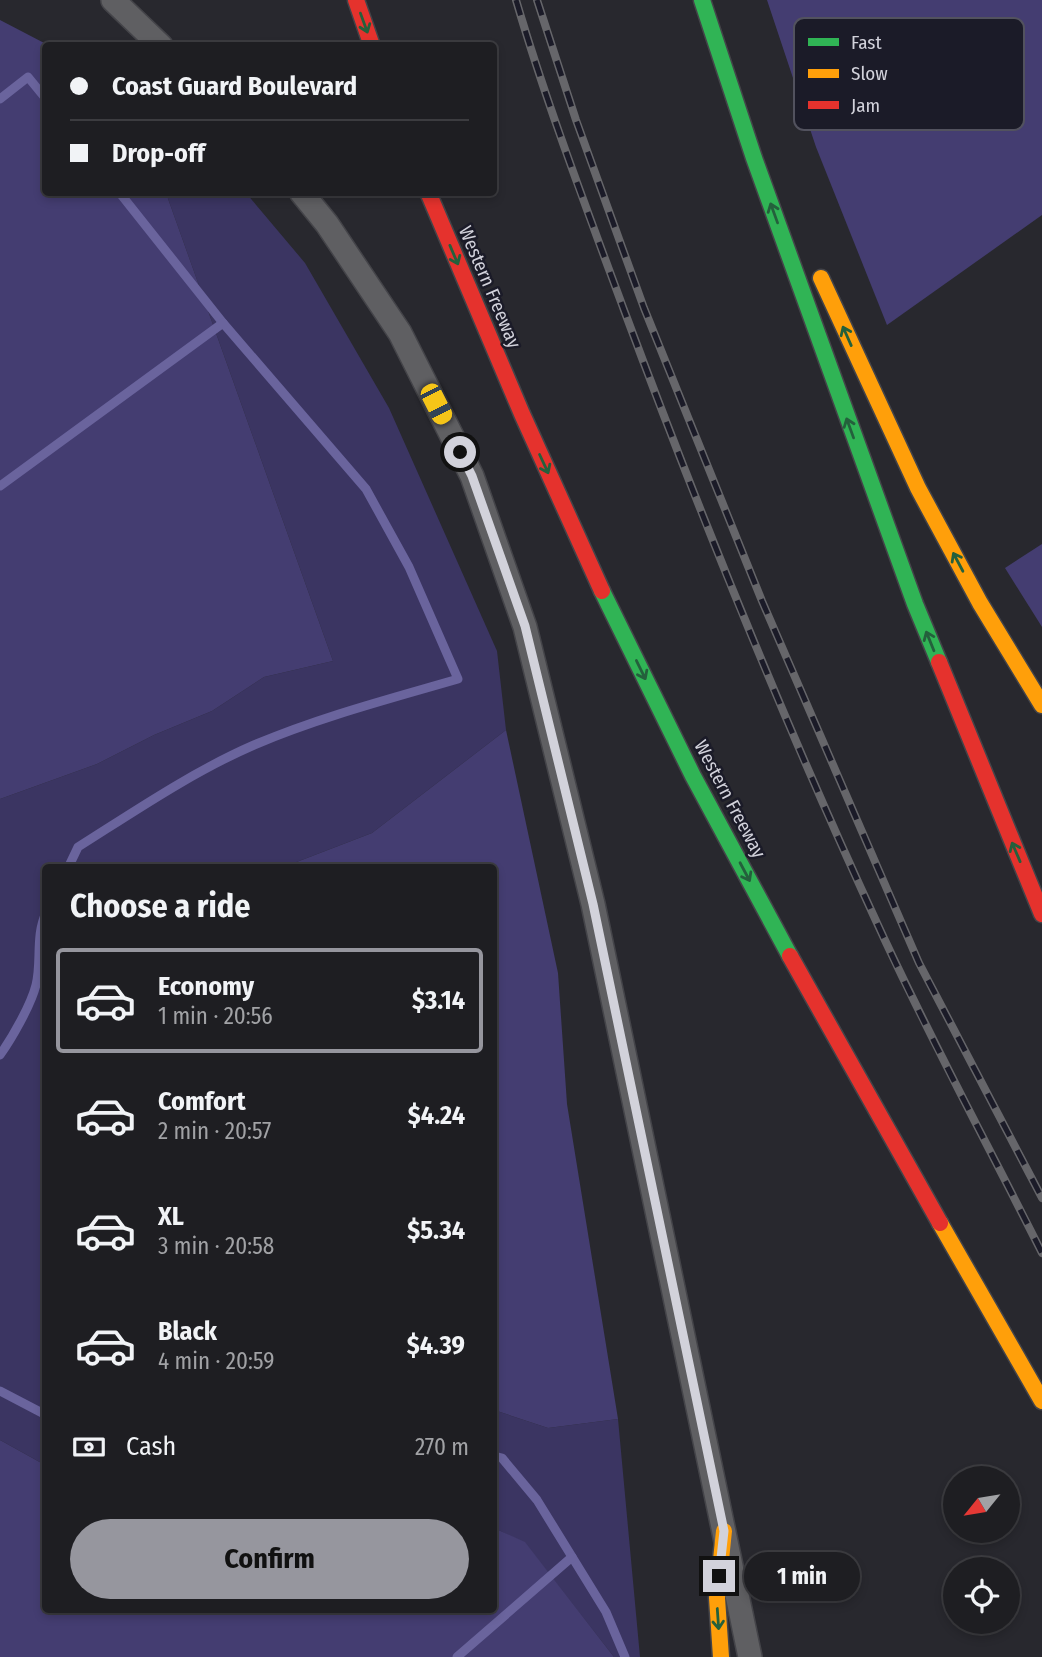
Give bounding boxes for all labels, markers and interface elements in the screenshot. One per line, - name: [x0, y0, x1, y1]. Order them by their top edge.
- one-way arrow: [359, 11, 371, 33]
- legend: [794, 18, 1024, 130]
- text: Fast: [851, 31, 882, 54]
- text: Slow: [851, 62, 888, 85]
- text: Coast Guard Boulevard: [112, 71, 357, 102]
- text: Jam: [851, 94, 880, 117]
- text: Drop-off: [112, 138, 205, 169]
- one-way arrow: [767, 203, 779, 225]
- street label: Western Freeway: [454, 223, 526, 352]
- one-way arrow: [448, 244, 461, 266]
- one-way arrow: [840, 326, 853, 347]
- car: [418, 381, 455, 427]
- one-way arrow: [843, 417, 856, 439]
- route start: [444, 436, 476, 468]
- one-way arrow: [538, 453, 551, 475]
- one-way arrow: [951, 552, 964, 573]
- one-way arrow: [922, 630, 935, 652]
- one-way arrow: [635, 659, 649, 680]
- street label: Western Freeway: [689, 736, 771, 862]
- one-way arrow: [1008, 841, 1021, 863]
- one-way arrow: [738, 862, 752, 882]
- text: Choose a ride: [70, 887, 251, 925]
- icon: car: [74, 969, 137, 1032]
- text: Economy: [158, 971, 254, 1002]
- text: $3.14: [412, 985, 465, 1016]
- text: 1 min · 20:56: [158, 1002, 273, 1030]
- icon: car: [74, 1084, 137, 1147]
- text: Comfort: [158, 1086, 246, 1117]
- text: $4.24: [408, 1100, 465, 1131]
- text: 2 min · 20:57: [158, 1117, 271, 1145]
- icon: car: [74, 1199, 137, 1262]
- text: XL: [158, 1201, 184, 1232]
- text: $5.34: [407, 1215, 465, 1246]
- text: 3 min · 20:58: [158, 1232, 274, 1260]
- icon: car: [74, 1314, 137, 1377]
- text: Black: [158, 1316, 217, 1347]
- text: $4.39: [407, 1330, 465, 1361]
- text: 4 min · 20:59: [158, 1347, 274, 1375]
- icon: cash: [70, 1428, 108, 1466]
- text: Cash: [126, 1431, 176, 1462]
- text: 270 m: [415, 1433, 469, 1461]
- north arrow: [943, 1466, 1020, 1544]
- map controls: [943, 1466, 1020, 1634]
- button: Confirm: [70, 1519, 469, 1599]
- callout: 1 min: [744, 1552, 859, 1600]
- button: locate: [943, 1557, 1020, 1634]
- route end: [703, 1560, 735, 1592]
- text: 1 min: [777, 1562, 827, 1590]
- one-way arrow: [712, 1607, 725, 1630]

